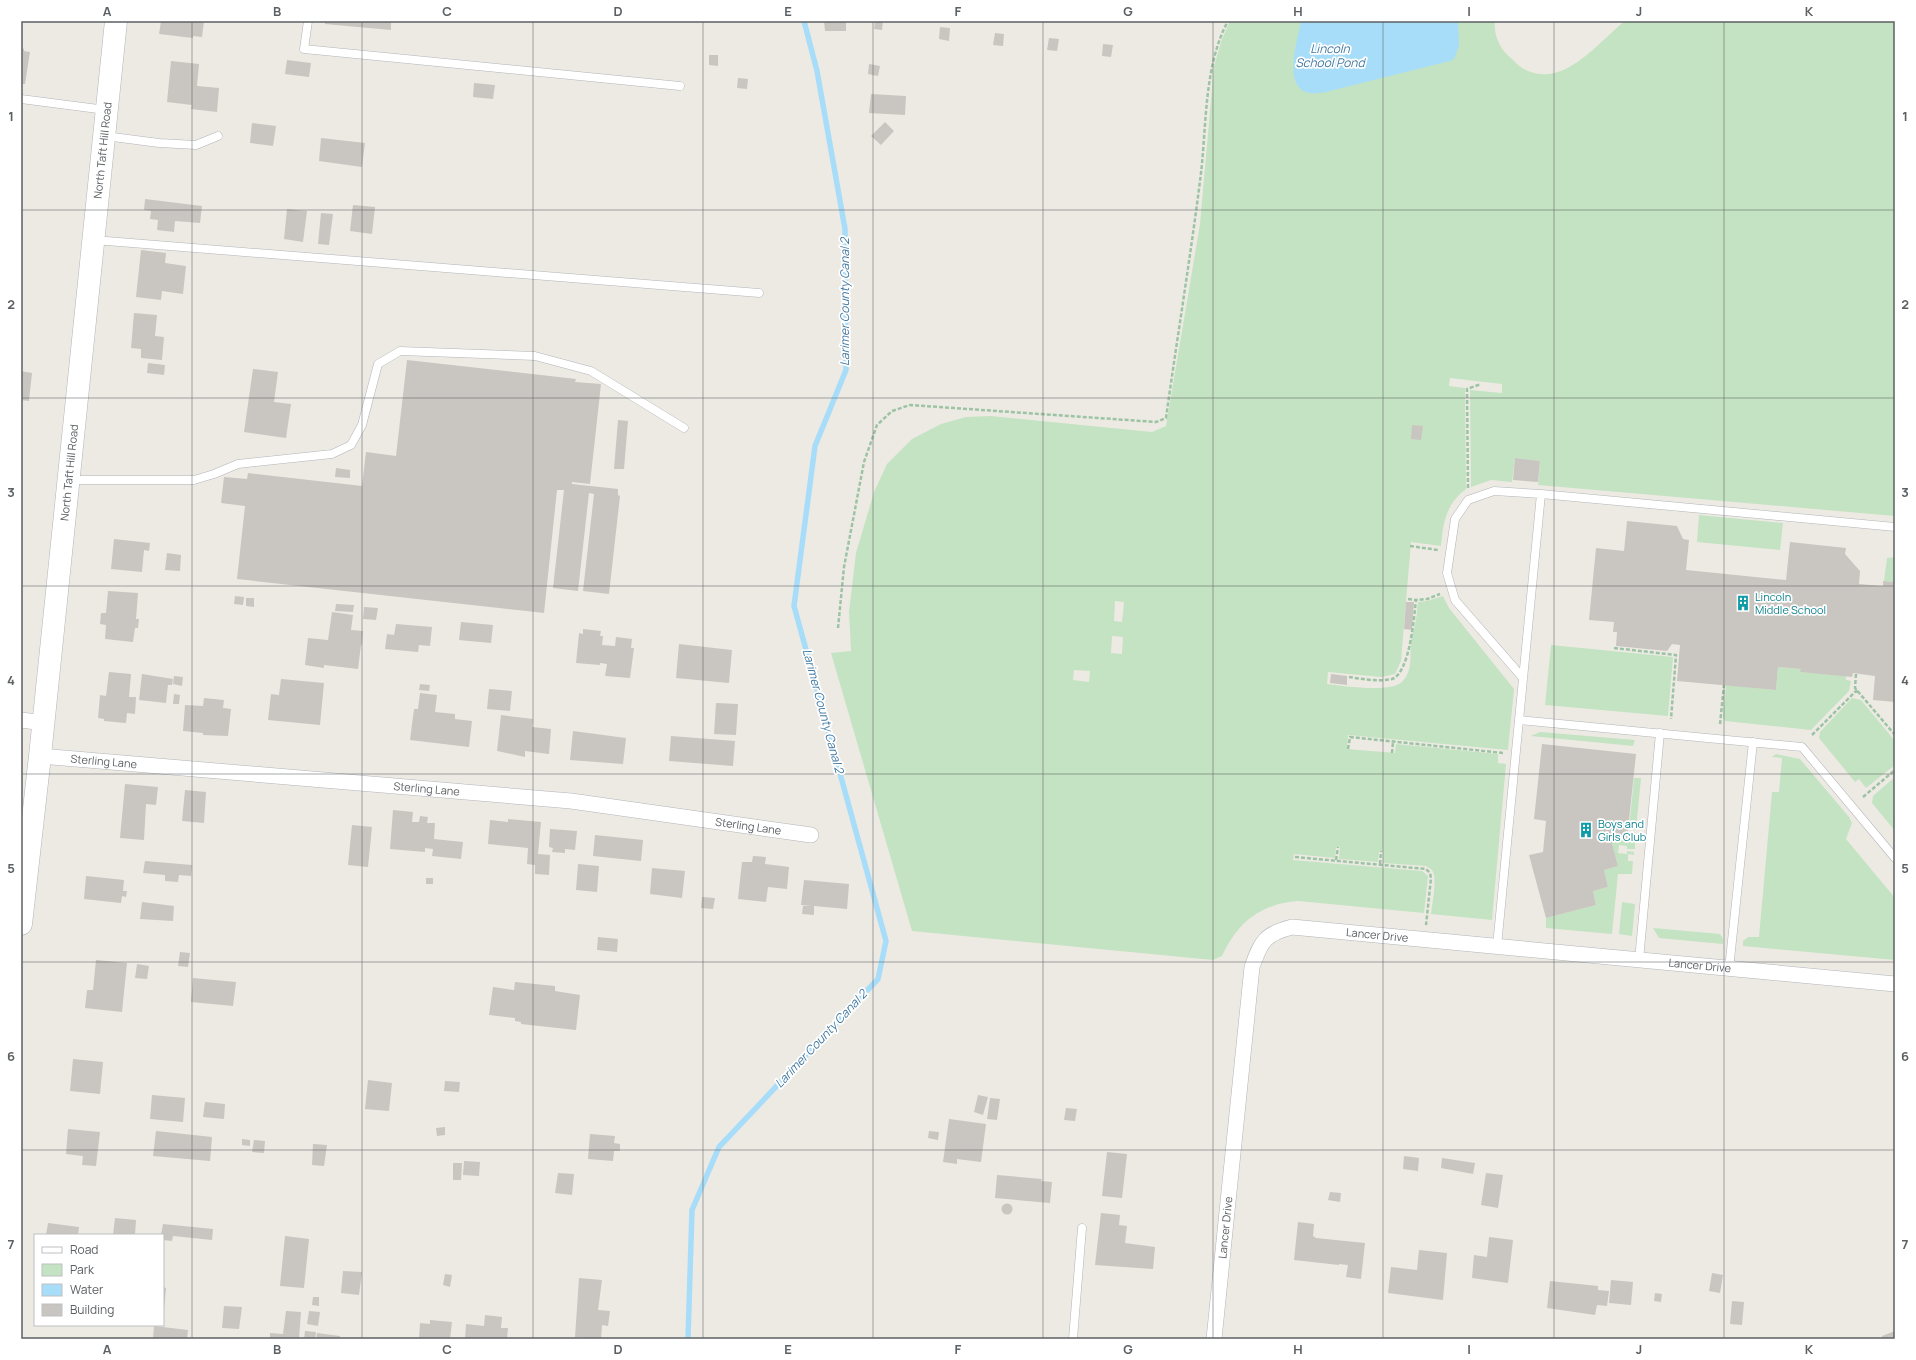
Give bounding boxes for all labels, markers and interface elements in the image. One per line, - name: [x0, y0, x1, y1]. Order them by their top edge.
- text: A: [103, 2, 112, 20]
- text: B: [273, 2, 281, 20]
- text: C: [442, 2, 452, 20]
- text: D: [613, 2, 623, 20]
- text: E: [784, 2, 792, 20]
- text: F: [955, 2, 962, 20]
- text: G: [1123, 2, 1133, 20]
- text: H: [1293, 2, 1303, 20]
- text: I: [1467, 2, 1471, 20]
- text: J: [1636, 2, 1642, 20]
- text: K: [1805, 2, 1814, 20]
- water label: Lincoln School Pond: [1295, 40, 1366, 71]
- street label: North Taft Hill Road: [90, 101, 115, 199]
- text: 1: [8, 107, 14, 125]
- text: 1: [1902, 107, 1908, 125]
- water label: Larimer County Canal 2: [836, 237, 853, 366]
- text: 2: [7, 295, 15, 313]
- text: 2: [1901, 295, 1909, 313]
- street label: North Taft Hill Road: [56, 423, 81, 522]
- text: 3: [7, 483, 15, 501]
- text: 3: [1901, 483, 1909, 501]
- place label: Lincoln Middle School: [1755, 589, 1826, 617]
- building icon: Lincoln Middle School: [1734, 594, 1752, 612]
- water label: Larimer County Canal 2: [799, 647, 849, 776]
- text: 4: [7, 671, 15, 689]
- text: 4: [1901, 671, 1909, 689]
- street label: Sterling Lane: [70, 751, 138, 771]
- street label: Sterling Lane: [393, 778, 461, 799]
- street label: Sterling Lane: [714, 814, 783, 838]
- place label: Boys and Girls Club: [1598, 816, 1647, 844]
- building icon: Boys and Girls Club: [1577, 821, 1595, 839]
- text: 5: [7, 859, 15, 877]
- text: 5: [1901, 859, 1909, 877]
- street label: Lancer Drive: [1345, 924, 1410, 945]
- street label: Lancer Drive: [1668, 955, 1732, 976]
- water label: Larimer County Canal 2: [771, 985, 871, 1091]
- text: 6: [7, 1047, 15, 1065]
- text: 6: [1901, 1047, 1909, 1065]
- street label: Lancer Drive: [1214, 1195, 1236, 1259]
- legend: [34, 1234, 164, 1326]
- text: 7: [8, 1235, 15, 1253]
- text: 7: [1902, 1235, 1909, 1253]
- text: Road: [70, 1241, 98, 1258]
- text: Park: [70, 1261, 95, 1278]
- text: Water: [70, 1281, 104, 1298]
- text: Building: [70, 1301, 114, 1318]
- text: A: [103, 1340, 112, 1358]
- text: B: [273, 1340, 281, 1358]
- text: C: [442, 1340, 452, 1358]
- text: D: [613, 1340, 623, 1358]
- text: E: [784, 1340, 792, 1358]
- text: F: [955, 1340, 962, 1358]
- text: G: [1123, 1340, 1133, 1358]
- text: H: [1293, 1340, 1303, 1358]
- text: I: [1467, 1340, 1471, 1358]
- text: J: [1636, 1340, 1642, 1358]
- text: K: [1805, 1340, 1814, 1358]

